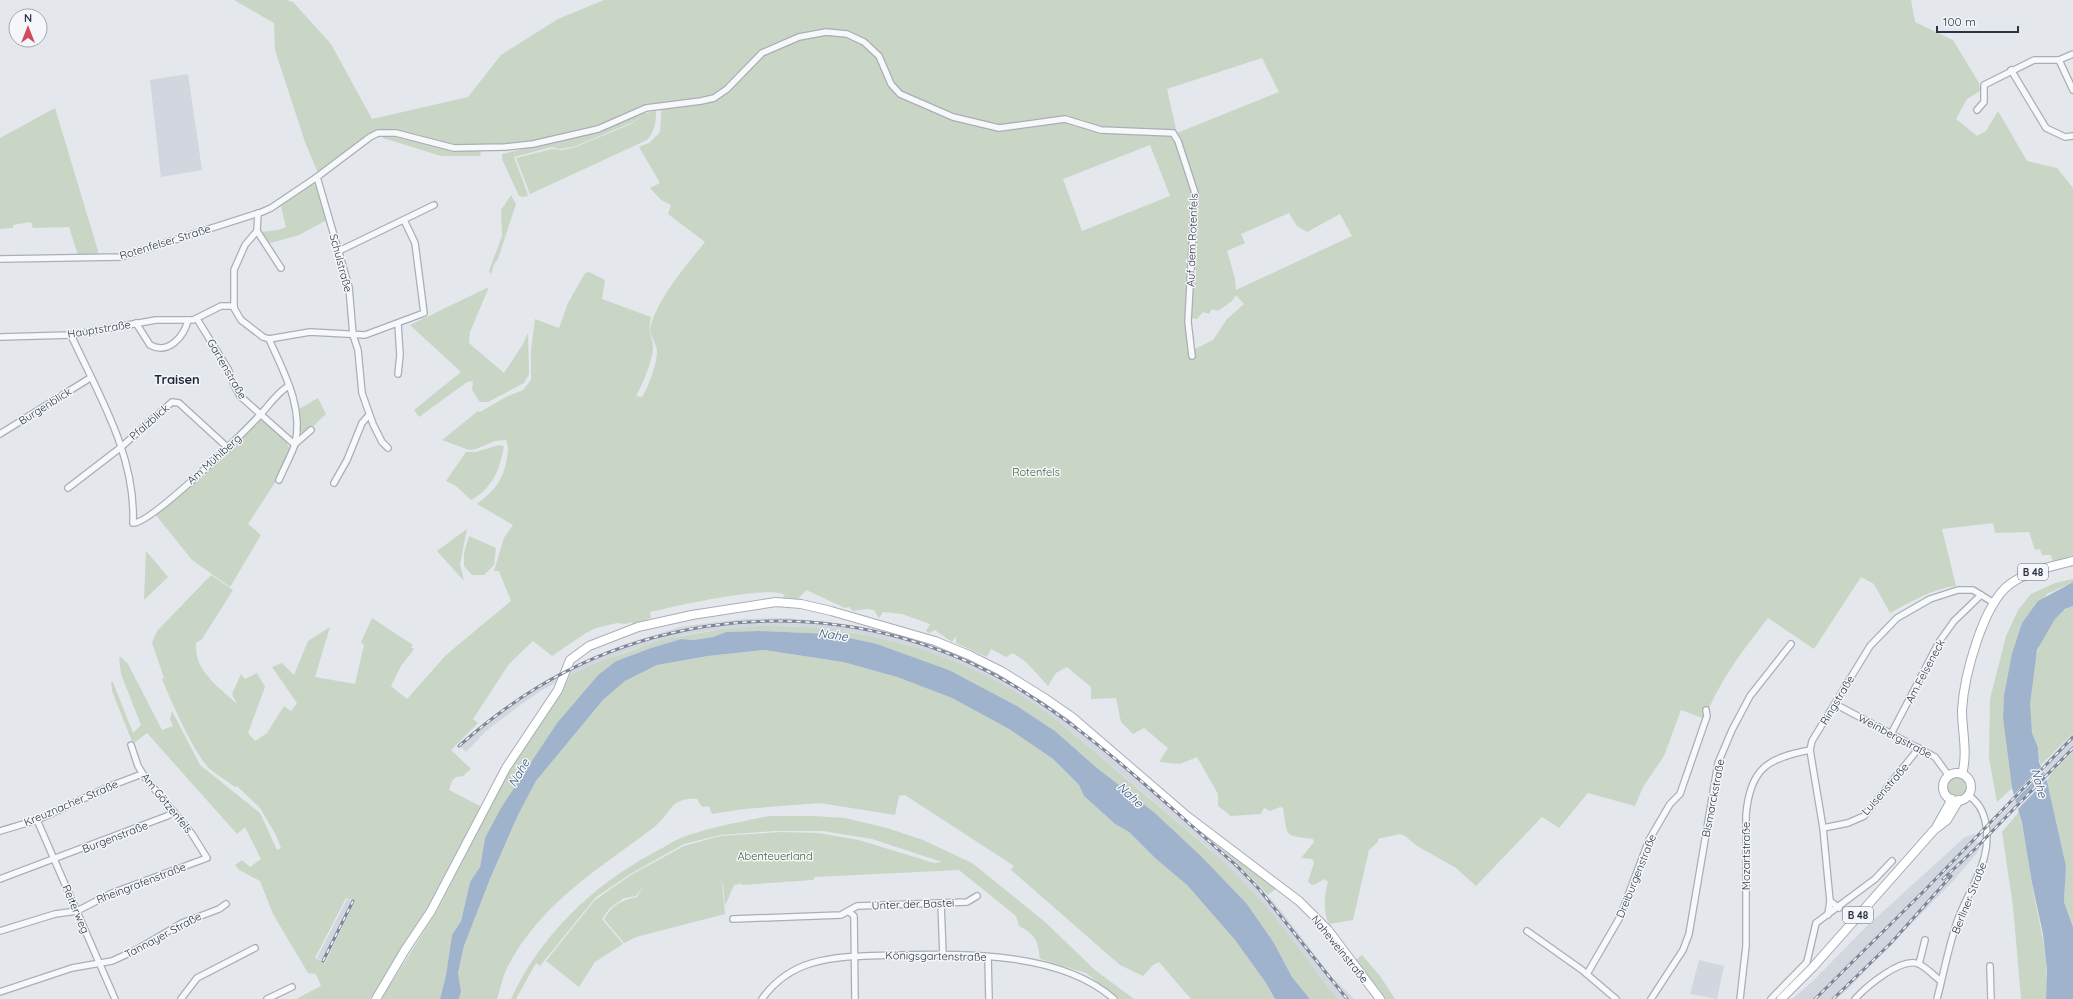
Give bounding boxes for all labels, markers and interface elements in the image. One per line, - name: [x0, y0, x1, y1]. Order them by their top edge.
- north arrow: [8, 8, 48, 48]
- scale bar: [1937, 8, 2018, 34]
- text: N: [24, 11, 32, 25]
- text: 100 m: [1943, 14, 1976, 29]
- street label: Auf dem Rotenfels: [1183, 193, 1201, 287]
- street label: Rotenfelser Straße: [118, 221, 212, 263]
- street label: Schulstraße: [327, 232, 355, 294]
- street label: Hauptstraße: [66, 317, 132, 341]
- street label: Gartenstraße: [204, 336, 250, 402]
- district label: Traisen: [154, 371, 200, 387]
- street label: Burgenblick: [16, 384, 74, 428]
- street label: Pfalzblick: [126, 401, 172, 443]
- street label: Am Mühlberg: [184, 431, 244, 487]
- park label: Rotenfels: [1012, 465, 1060, 479]
- road number: B 48: [2018, 564, 2048, 580]
- water label: Nahe: [817, 625, 850, 644]
- street label: Am Felseneck: [1902, 636, 1948, 705]
- street label: Ringstraße: [1817, 673, 1857, 727]
- street label: Weinbergstraße: [1856, 711, 1934, 761]
- water label: Nahe: [505, 755, 533, 789]
- street label: Bismarckstraße: [1699, 758, 1727, 838]
- street label: Luisenstraße: [1858, 760, 1912, 818]
- water label: Nahe: [2028, 767, 2051, 800]
- street label: Am Götzenfels: [138, 770, 196, 836]
- street label: Kreuznacher Straße: [22, 777, 120, 829]
- water label: Nahe: [1114, 779, 1147, 811]
- street label: Burgenstraße: [80, 818, 150, 856]
- street label: Mozartstraße: [1739, 822, 1753, 890]
- street label: Dreiburgenstraße: [1613, 832, 1659, 920]
- park label: Abenteuerland: [737, 849, 813, 863]
- street label: Rheingrafenstraße: [94, 859, 188, 907]
- street label: Berliner Straße: [1948, 860, 1990, 936]
- street label: Reiterweg: [59, 882, 93, 936]
- street label: Unter der Bastei: [871, 896, 955, 912]
- road number: B 48: [1843, 907, 1873, 923]
- street label: Tannayer Straße: [122, 909, 204, 961]
- street label: Naheweinstraße: [1308, 912, 1372, 986]
- street label: Königsgartenstraße: [885, 948, 987, 964]

